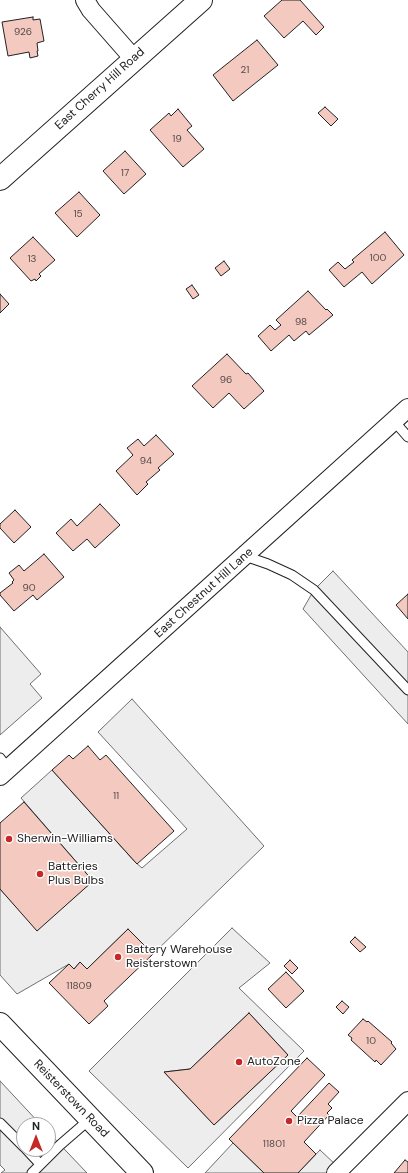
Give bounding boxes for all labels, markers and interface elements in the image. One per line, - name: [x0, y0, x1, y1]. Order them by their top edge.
- house number: 926: [14, 26, 32, 38]
- street label: East Cherry Hill Road: [52, 45, 148, 133]
- house number: 21: [241, 64, 249, 76]
- house number: 19: [172, 133, 182, 145]
- house number: 17: [121, 167, 129, 179]
- house number: 15: [73, 208, 83, 220]
- house number: 100: [370, 252, 386, 264]
- house number: 13: [27, 253, 37, 265]
- house number: 98: [295, 316, 307, 328]
- house number: 96: [220, 374, 232, 386]
- house number: 94: [140, 455, 152, 467]
- street label: East Chestnut Hill Lane: [152, 545, 256, 641]
- house number: 90: [22, 582, 36, 594]
- house number: 11: [113, 790, 119, 802]
- place label: Sherwin-Williams: [17, 832, 113, 846]
- marker: Sherwin-Williams: [4, 834, 14, 844]
- place label: Batteries Plus Bulbs: [48, 860, 104, 888]
- marker: Batteries Plus Bulbs: [35, 869, 45, 879]
- place label: Battery Warehouse Reisterstown: [126, 943, 232, 971]
- marker: Battery Warehouse Reisterstown: [113, 952, 123, 962]
- house number: 11809: [66, 980, 92, 992]
- house number: 10: [366, 1035, 376, 1047]
- place label: AutoZone: [247, 1055, 301, 1069]
- street label: Reisterstown Road: [30, 1057, 112, 1141]
- marker: AutoZone: [234, 1057, 244, 1067]
- place label: Pizza Palace: [297, 1114, 364, 1128]
- marker: Pizza Palace: [284, 1116, 294, 1126]
- north arrow: [16, 1117, 56, 1157]
- text: N: [32, 1119, 40, 1133]
- house number: 11801: [263, 1138, 285, 1150]

